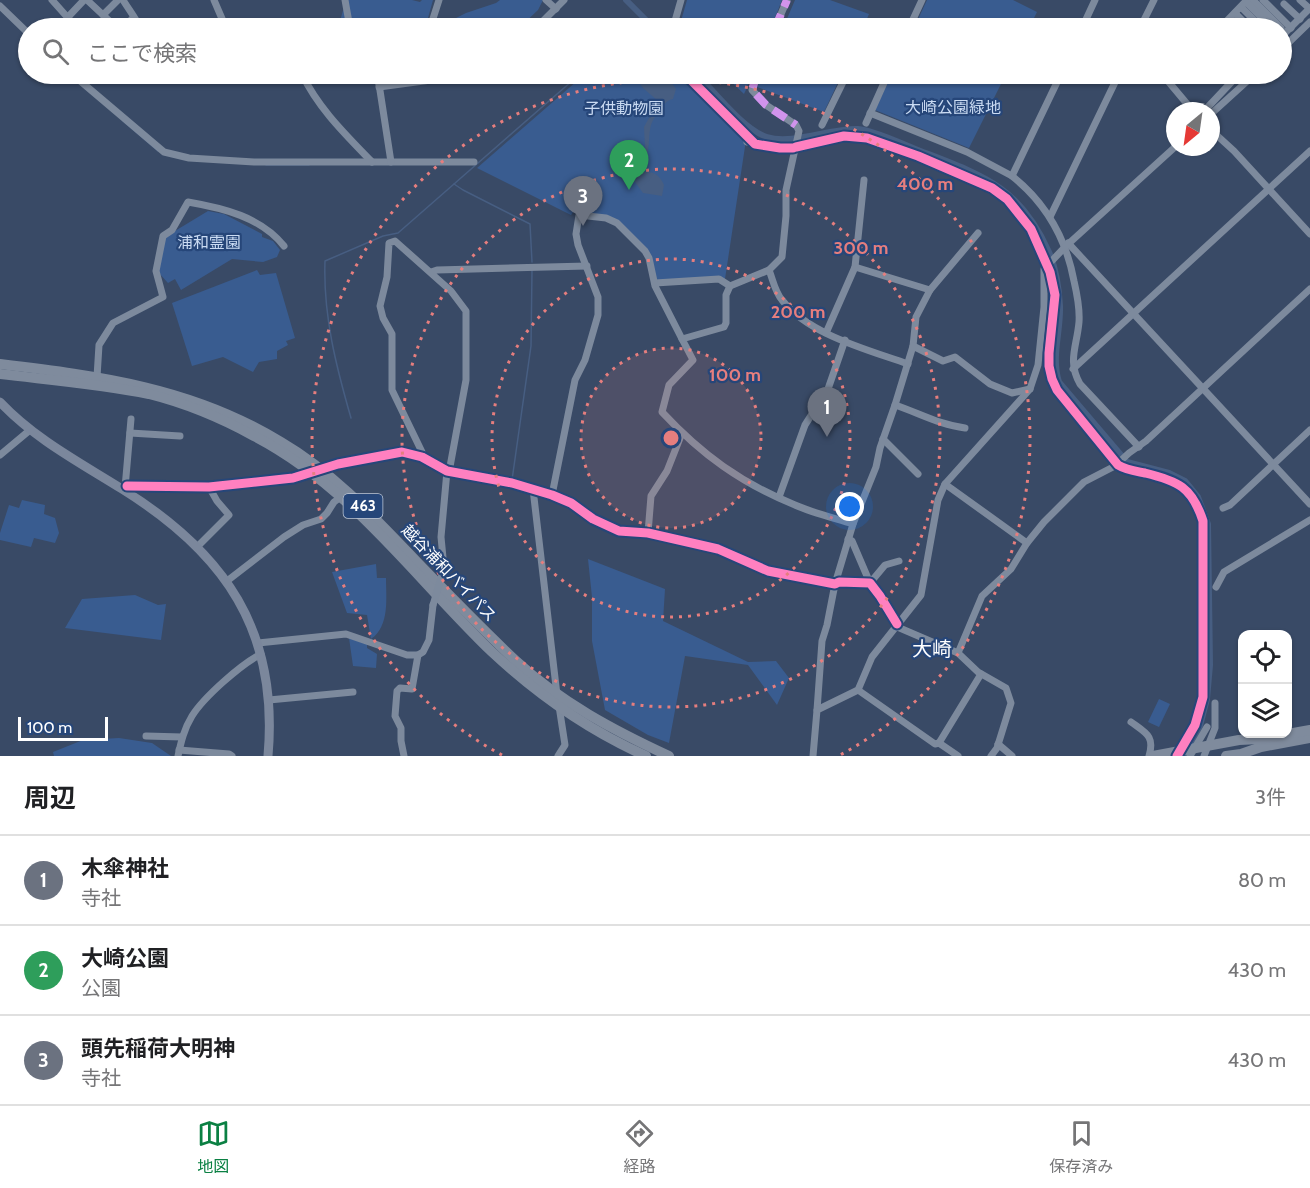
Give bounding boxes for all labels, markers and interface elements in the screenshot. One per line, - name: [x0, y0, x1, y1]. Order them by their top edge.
- search box: [18, 18, 1292, 84]
- icon: search: [39, 35, 72, 68]
- text: ここで検索: [87, 40, 197, 67]
- park label: 大崎公園緑地: [905, 98, 1001, 117]
- park label: 子供動物園: [584, 99, 664, 118]
- north arrow: [1166, 102, 1220, 156]
- pin: 2: [610, 140, 648, 190]
- text: 400 m: [897, 173, 953, 195]
- pin: 3: [564, 176, 602, 226]
- park label: 浦和霊園: [177, 233, 241, 252]
- text: 300 m: [834, 237, 888, 259]
- text: 200 m: [771, 301, 825, 323]
- text: 100 m: [709, 364, 761, 386]
- pin: 1: [808, 388, 846, 437]
- centre of rings: [661, 428, 681, 448]
- your location: [835, 492, 864, 521]
- road number: 463: [344, 494, 382, 518]
- street label: 越谷浦和バイパス: [398, 520, 500, 626]
- map controls: [1238, 630, 1292, 738]
- button: locate: [1238, 630, 1292, 684]
- district label: 大崎: [912, 637, 952, 661]
- button: layers: [1238, 684, 1292, 738]
- scale bar: [18, 714, 108, 742]
- text: 100 m: [27, 718, 72, 737]
- text: 周辺: [24, 782, 76, 814]
- text: 3件: [1255, 785, 1286, 809]
- text: 木傘神社: [81, 855, 169, 882]
- text: 1: [40, 868, 47, 892]
- text: 80 m: [1238, 868, 1286, 892]
- text: 寺社: [81, 886, 121, 910]
- text: 大崎公園: [81, 945, 169, 972]
- text: 2: [38, 958, 49, 982]
- text: 430 m: [1228, 958, 1286, 982]
- text: 公園: [81, 976, 121, 1000]
- text: 頭先稲荷大明神: [81, 1035, 235, 1062]
- text: 3: [38, 1048, 49, 1072]
- text: 430 m: [1228, 1048, 1286, 1072]
- text: 寺社: [81, 1066, 121, 1090]
- tab: 地図: [197, 1117, 230, 1177]
- tab: 経路: [623, 1117, 656, 1177]
- tab: 保存済み: [1049, 1117, 1113, 1177]

